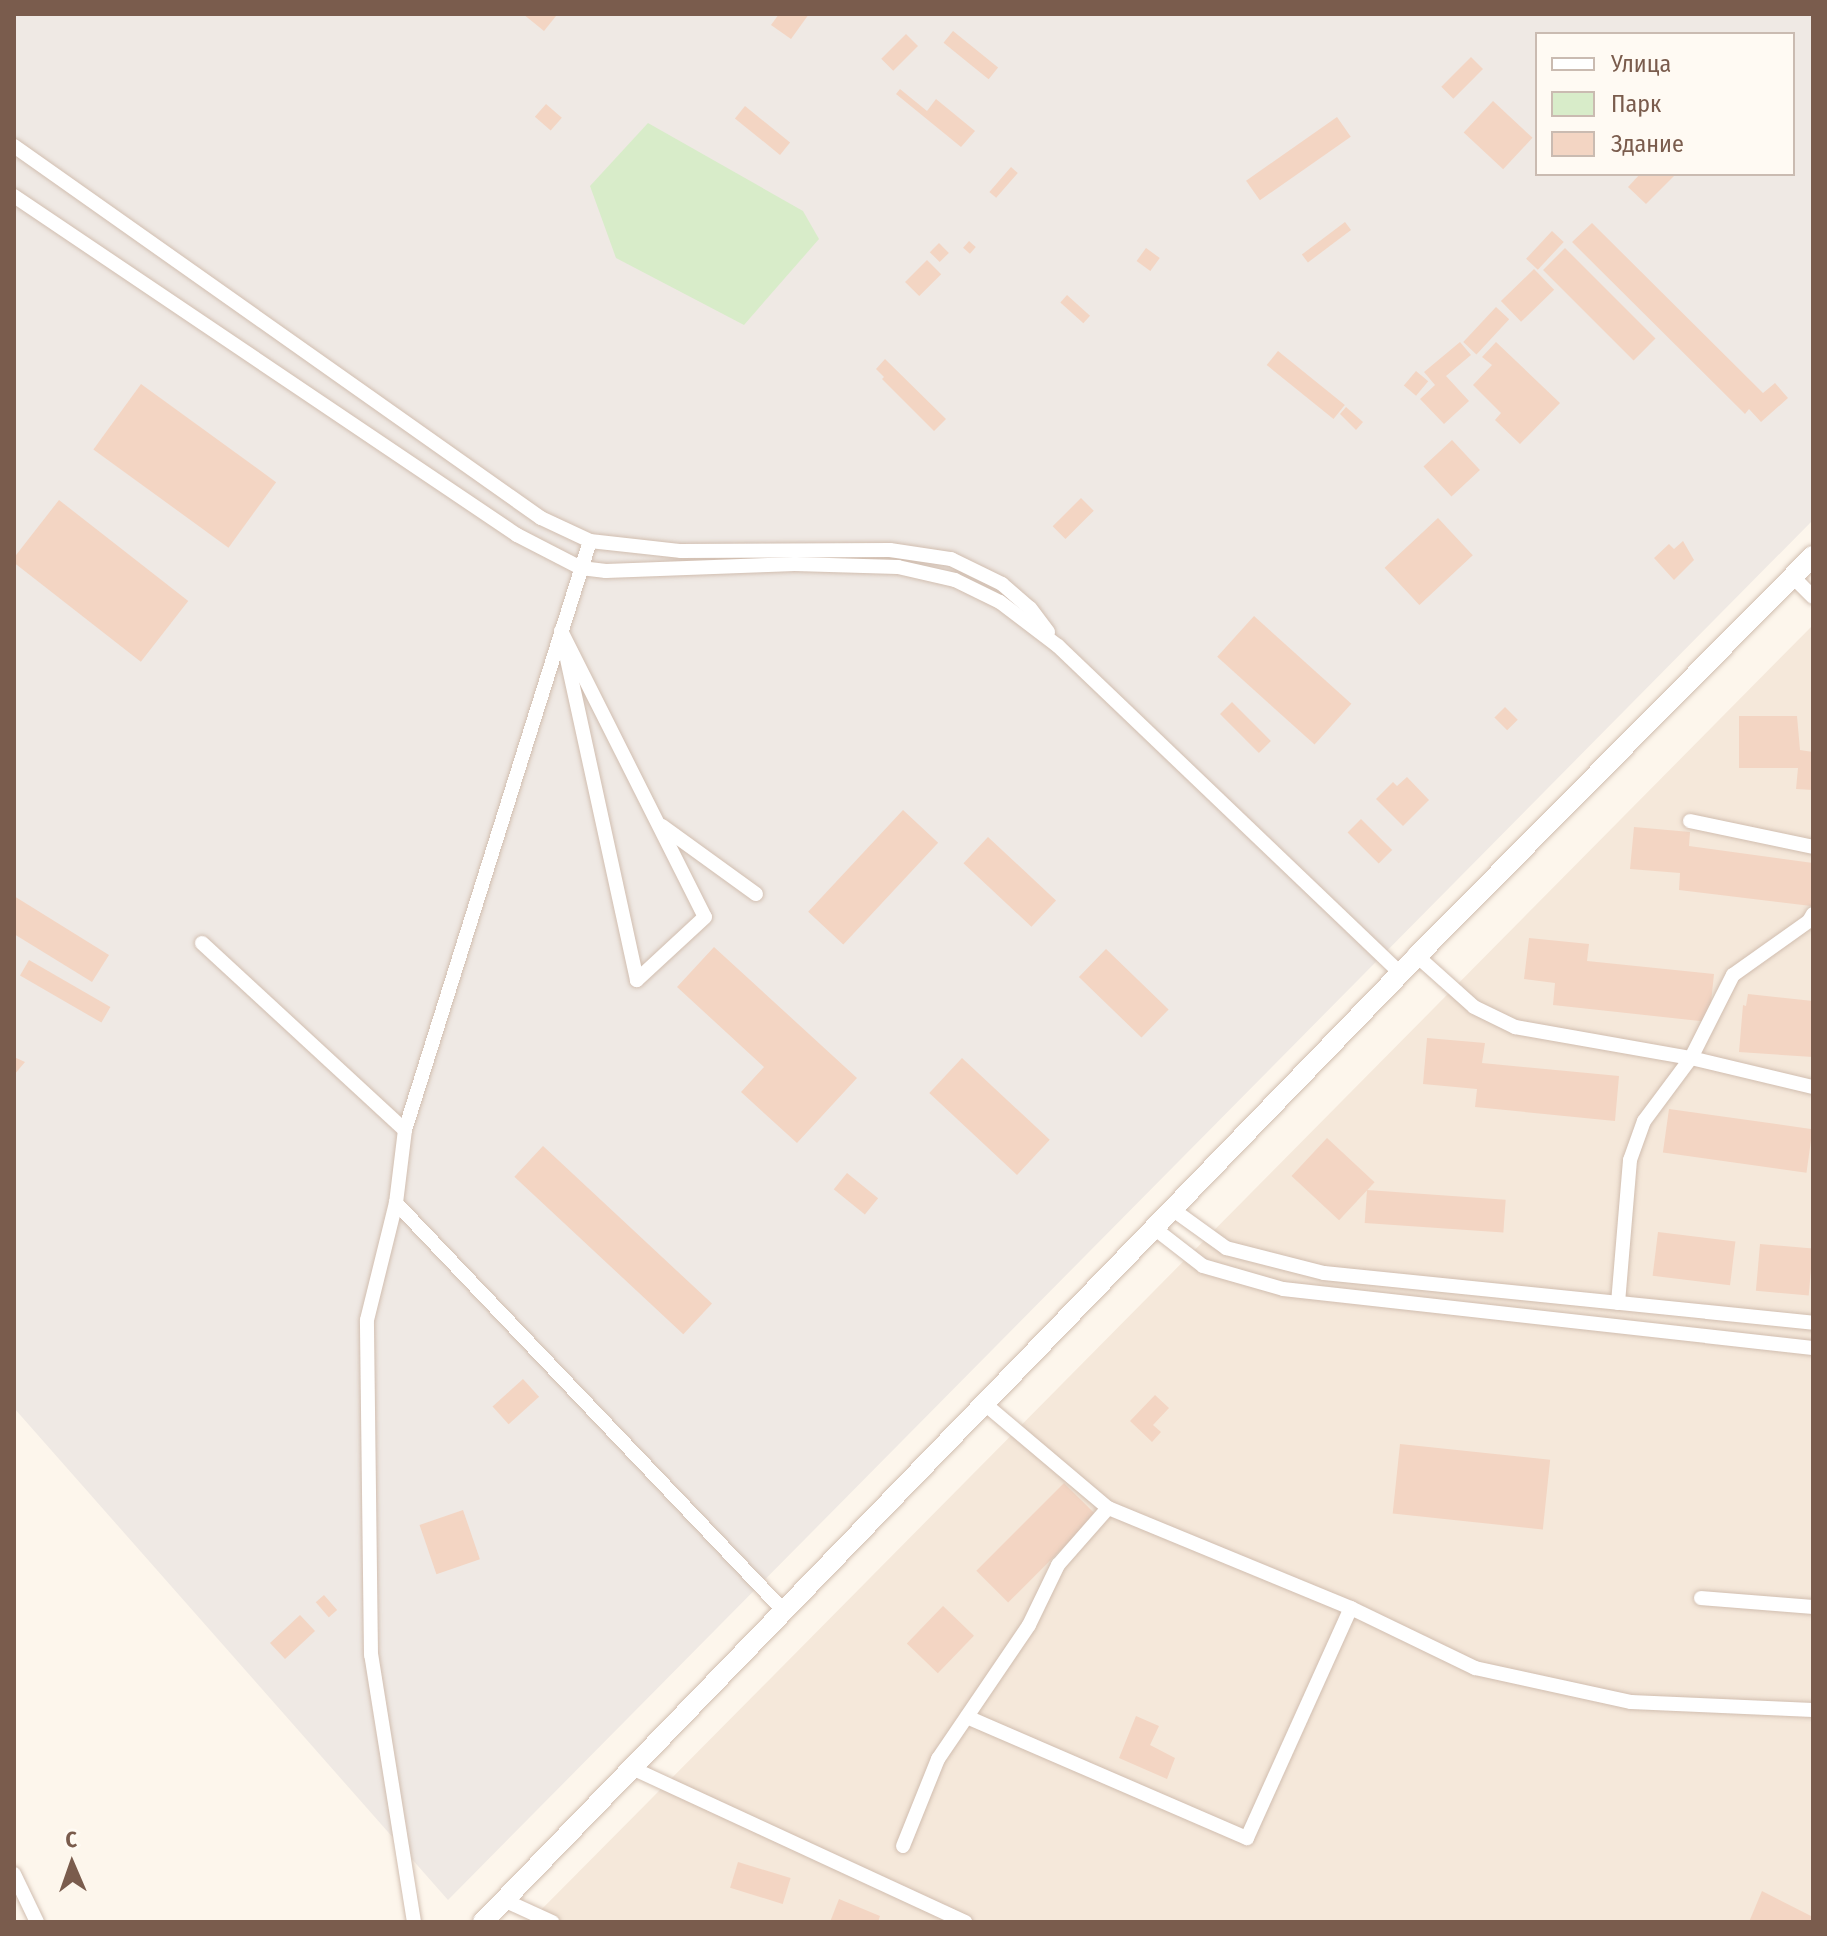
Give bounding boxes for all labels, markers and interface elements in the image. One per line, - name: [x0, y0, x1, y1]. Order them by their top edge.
- legend: [1535, 32, 1795, 176]
- text: Улица: [1611, 50, 1671, 78]
- text: Парк: [1611, 90, 1661, 118]
- text: Здание: [1611, 130, 1684, 158]
- north arrow: [32, 1824, 112, 1904]
- text: С: [65, 1826, 77, 1853]

